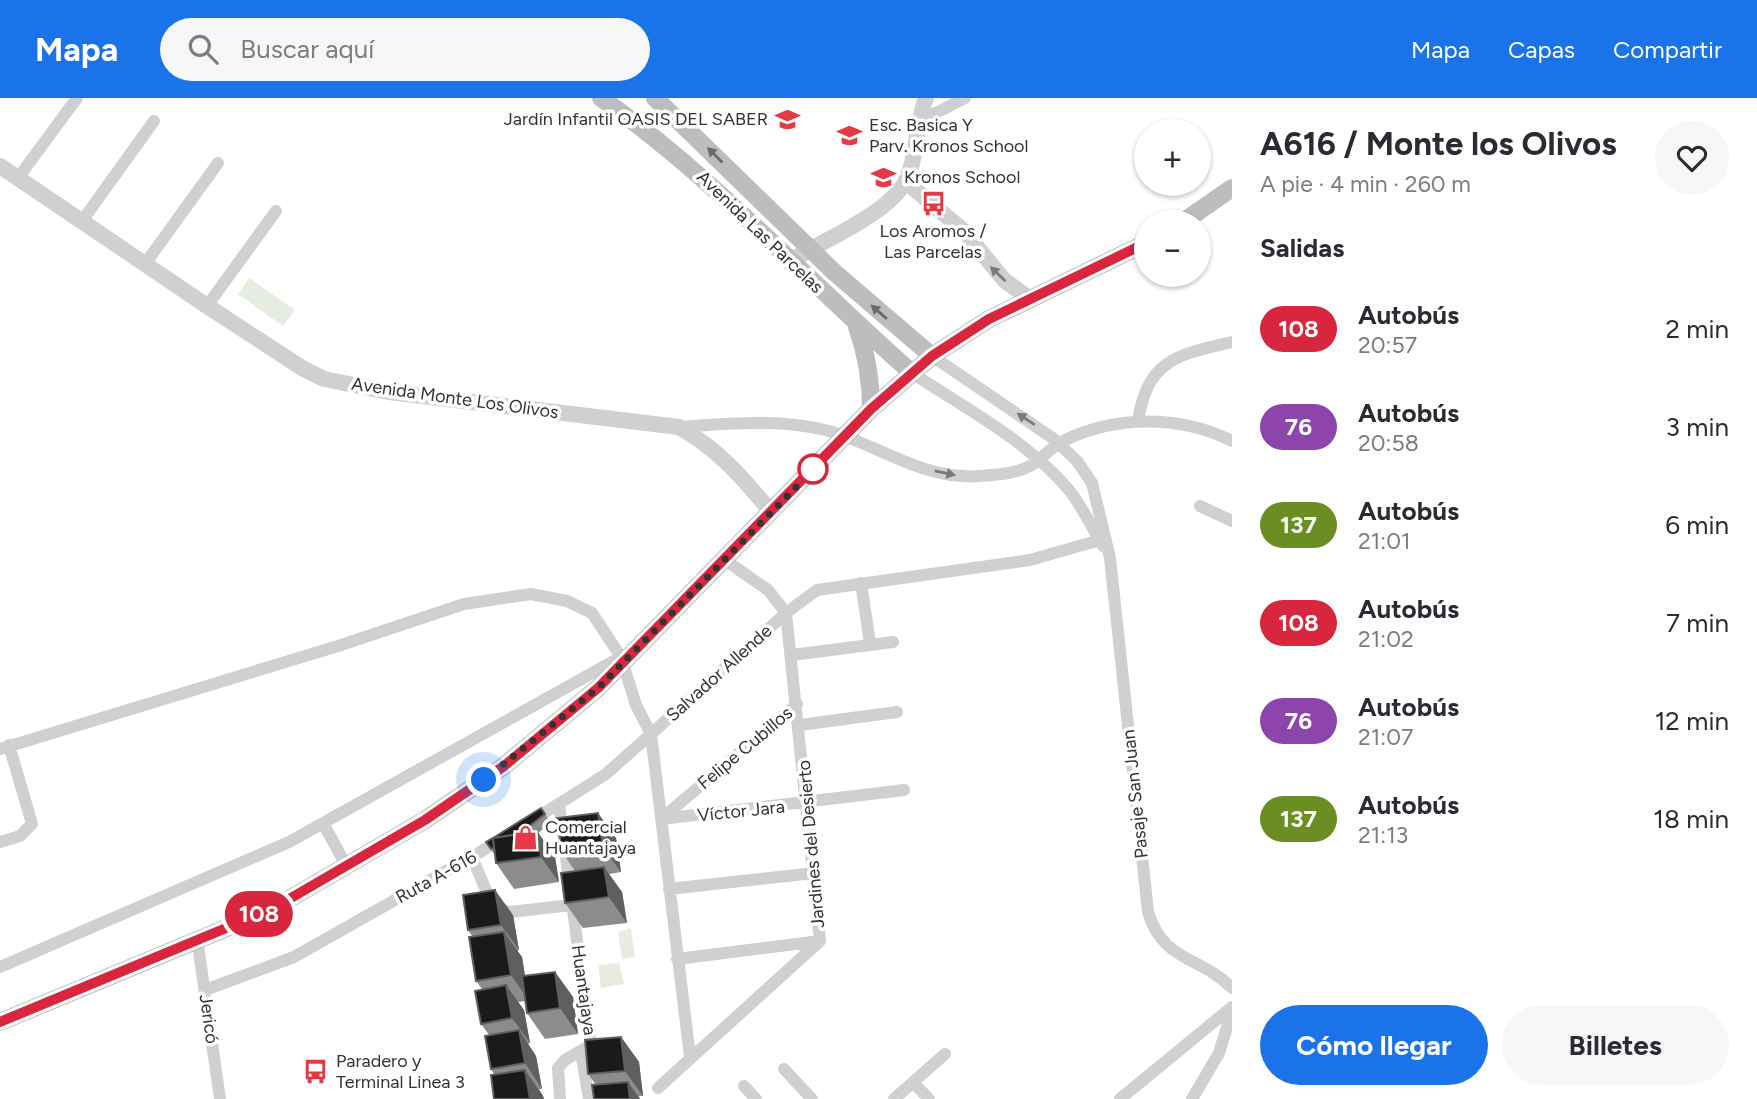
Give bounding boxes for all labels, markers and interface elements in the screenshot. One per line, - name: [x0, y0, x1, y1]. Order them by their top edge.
- search box: [160, 18, 650, 81]
- text: Mapa: [35, 30, 118, 69]
- icon: search: [184, 30, 222, 68]
- text: Buscar aquí: [240, 33, 374, 65]
- text: Mapa: [1411, 35, 1470, 64]
- text: Capas: [1508, 35, 1575, 64]
- text: Compartir: [1613, 35, 1722, 64]
- school or university icon: Jardín Infantil OASIS DEL SABER: [774, 105, 802, 133]
- place label: Jardín Infantil OASIS DEL SABER: [504, 108, 768, 130]
- place label: Esc. Basica Y Parv. Kronos School: [869, 114, 1029, 157]
- map controls: [1134, 119, 1211, 287]
- button: +: [1134, 119, 1211, 196]
- school or university icon: Esc. Basica Y Parv. Kronos School: [835, 121, 863, 149]
- button: heart: [1655, 121, 1729, 195]
- text: A616 / Monte los Olivos: [1260, 124, 1617, 163]
- one-way arrow: [707, 146, 724, 163]
- school or university icon: Kronos School: [870, 163, 898, 191]
- street label: Avenida Las Parcelas: [692, 166, 828, 298]
- place label: Kronos School: [904, 166, 1020, 188]
- text: A pie · 4 min · 260 m: [1260, 170, 1471, 198]
- bus stop icon: Los Aromos / Las Parcelas: [919, 190, 947, 218]
- button: −: [1134, 210, 1211, 287]
- place label: Los Aromos / Las Parcelas: [880, 220, 986, 263]
- text: Salidas: [1260, 232, 1344, 264]
- one-way arrow: [990, 266, 1007, 283]
- text: Autobús: [1358, 299, 1459, 331]
- one-way arrow: [871, 305, 888, 320]
- text: 2 min: [1665, 313, 1729, 345]
- text: 108: [1278, 314, 1319, 343]
- text: 20:57: [1358, 331, 1417, 359]
- street label: Avenida Monte Los Olivos: [350, 373, 560, 423]
- text: Autobús: [1358, 397, 1459, 429]
- text: 3 min: [1666, 411, 1729, 443]
- text: 76: [1285, 412, 1312, 441]
- one-way arrow: [1016, 413, 1035, 426]
- text: 20:58: [1358, 429, 1419, 457]
- unlabelled marker: [798, 454, 828, 484]
- one-way arrow: [934, 467, 956, 478]
- text: Autobús: [1358, 495, 1459, 527]
- text: 6 min: [1665, 509, 1729, 541]
- text: 137: [1280, 510, 1317, 539]
- text: 21:01: [1358, 527, 1410, 555]
- text: Autobús: [1358, 593, 1459, 625]
- text: 7 min: [1666, 607, 1729, 639]
- text: 108: [1278, 608, 1319, 637]
- street label: Salvador Allende: [662, 620, 776, 726]
- text: 21:02: [1358, 625, 1414, 653]
- text: Autobús: [1358, 691, 1459, 723]
- street label: Felipe Cubillos: [693, 702, 797, 794]
- text: 12 min: [1655, 705, 1729, 737]
- text: 76: [1285, 706, 1312, 735]
- text: 21:07: [1358, 723, 1413, 751]
- street label: Pasaje San Juan: [1117, 729, 1153, 859]
- street label: Jardines del Desierto: [793, 759, 829, 929]
- your location: [466, 762, 501, 797]
- text: Autobús: [1358, 789, 1459, 821]
- street label: Víctor Jara: [696, 795, 786, 827]
- text: 18 min: [1653, 803, 1729, 835]
- text: 137: [1280, 804, 1317, 833]
- place label: Comercial Huantajaya: [545, 816, 636, 859]
- text: 21:13: [1358, 821, 1408, 849]
- shop icon: Comercial Huantajaya: [511, 823, 539, 851]
- street label: Ruta A-616: [392, 846, 480, 908]
- line badge: 108: [219, 891, 299, 937]
- text: 108: [239, 899, 279, 928]
- street label: Huantajaya: [567, 943, 601, 1037]
- street label: Jericó: [195, 993, 223, 1045]
- button: Cómo llegar: [1260, 1005, 1488, 1085]
- button: Billetes: [1502, 1005, 1729, 1085]
- place label: Paradero y Terminal Linea 3: [336, 1050, 465, 1093]
- bus stop icon: Paradero y Terminal Linea 3: [302, 1057, 330, 1085]

